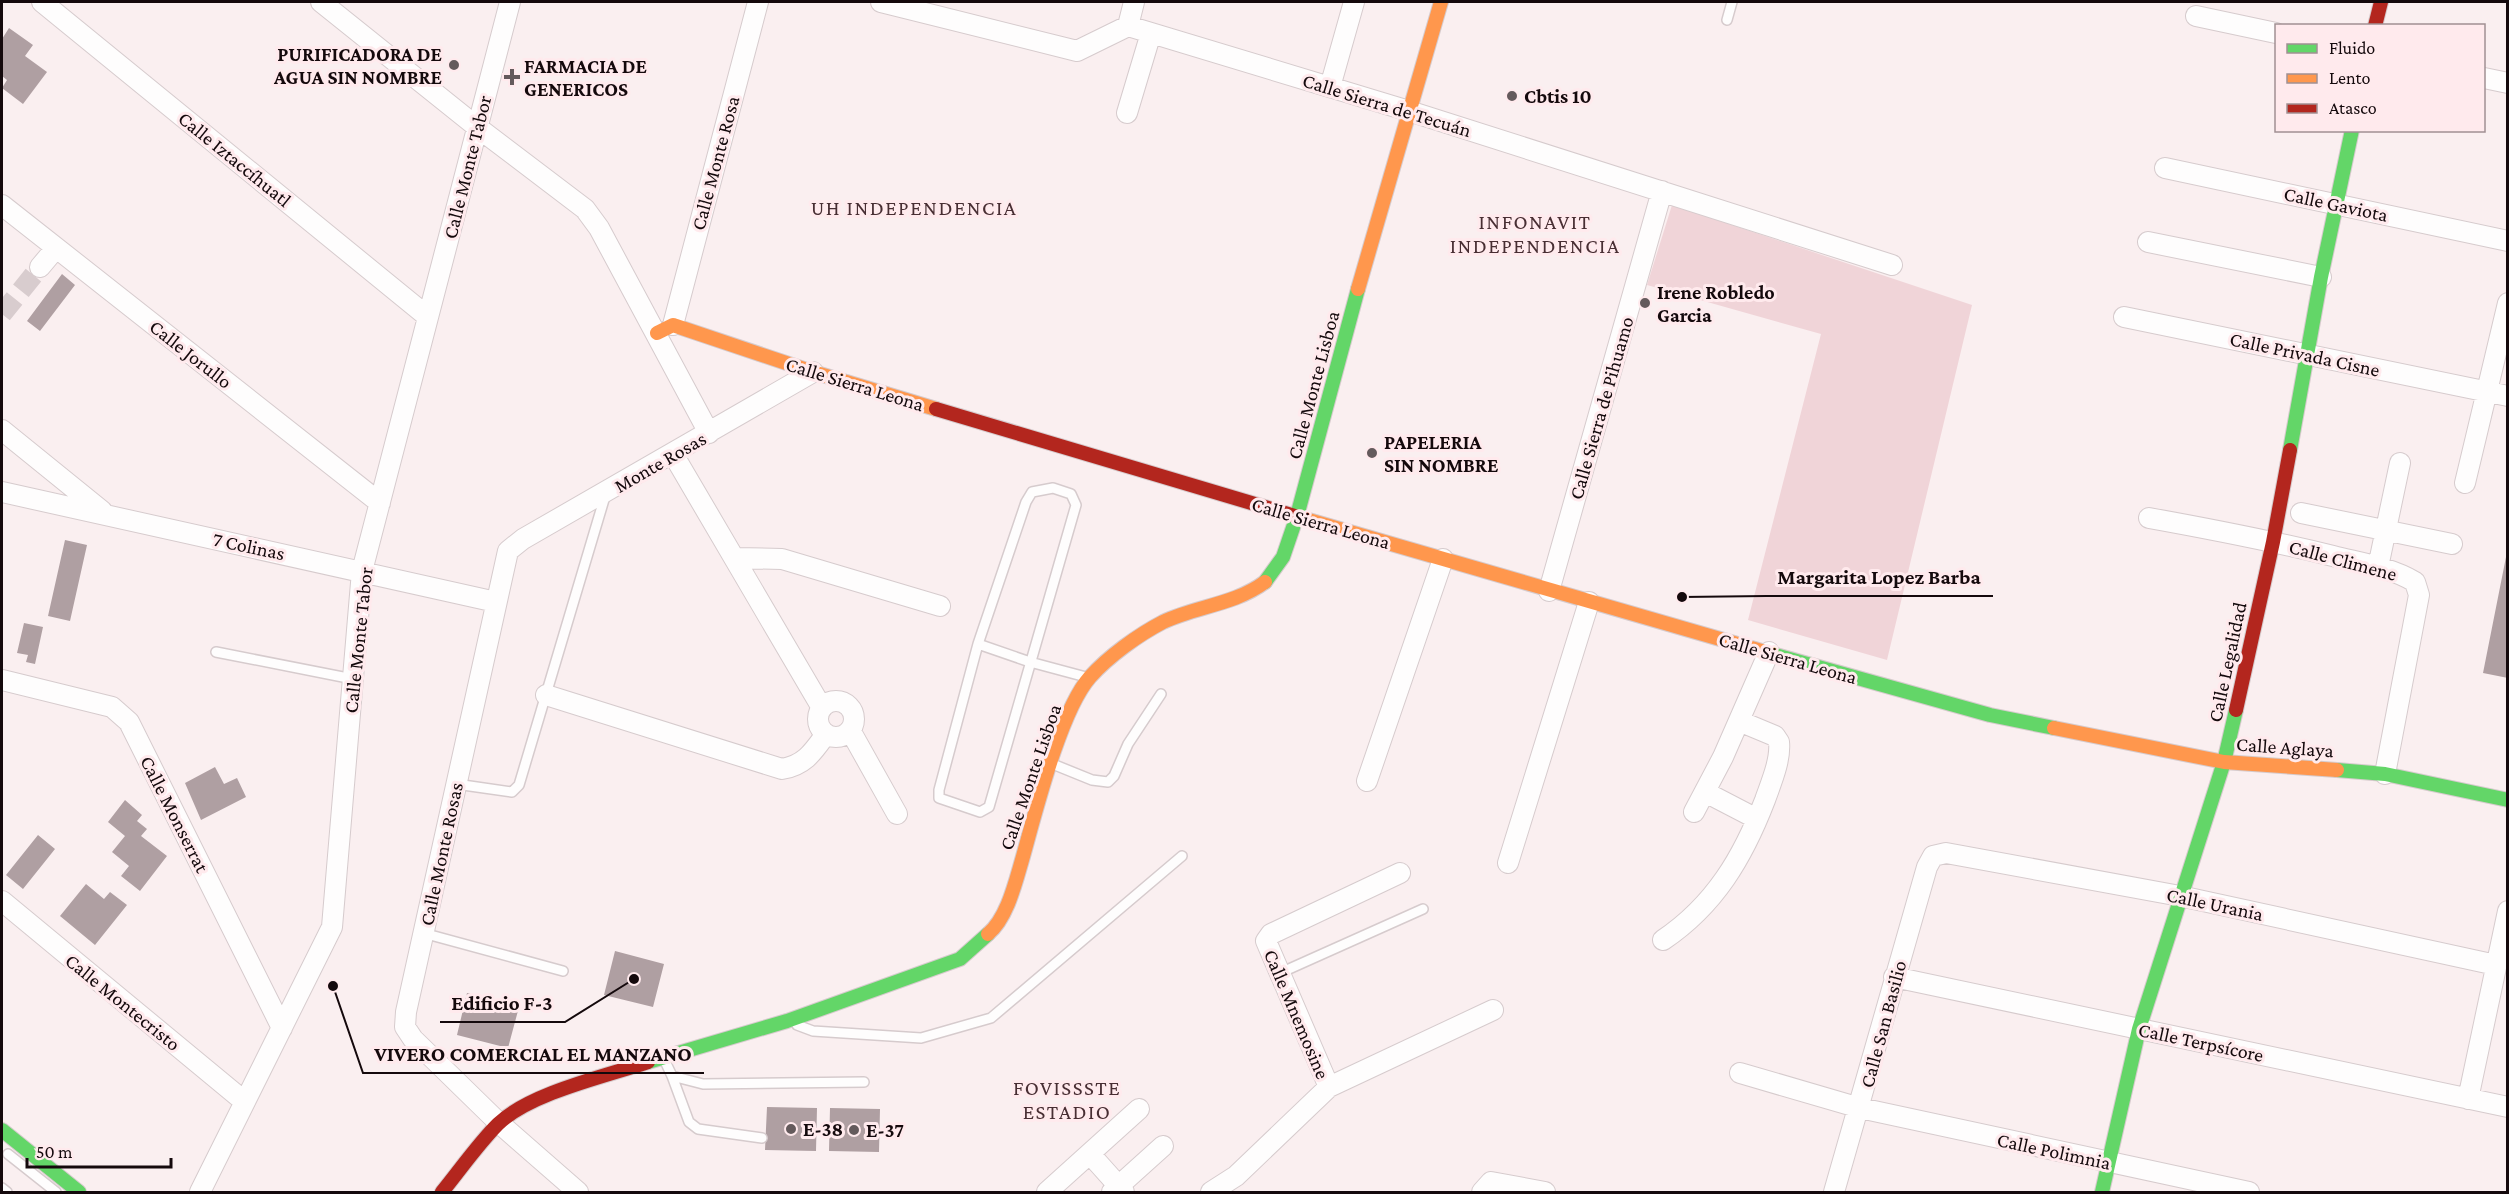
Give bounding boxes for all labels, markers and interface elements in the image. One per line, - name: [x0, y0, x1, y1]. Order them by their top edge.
- legend: [2275, 24, 2485, 132]
- text: Fluido: [2329, 38, 2375, 58]
- place label: PURIFICADORA DE AGUA SIN NOMBRE: [273, 43, 443, 88]
- place label: FARMACIA DE GENERICOS: [524, 55, 648, 100]
- marker: PURIFICADORA DE AGUA SIN NOMBRE: [447, 58, 461, 72]
- text: Lento: [2329, 68, 2370, 88]
- street label: Calle Sierra de Tecuán: [1300, 69, 1474, 141]
- marker: FARMACIA DE GENERICOS: [505, 70, 519, 84]
- place label: Cbtis 10: [1524, 85, 1592, 107]
- marker: Cbtis 10: [1505, 89, 1519, 103]
- street label: Calle Monte Tabor: [439, 93, 495, 241]
- street label: Calle Monte Rosa: [686, 93, 744, 233]
- text: Atasco: [2329, 98, 2377, 118]
- street label: Calle Iztaccíhuatl: [174, 107, 296, 211]
- street label: Calle Gaviota: [2282, 182, 2390, 226]
- district label: UH INDEPENDENCIA: [811, 196, 1017, 220]
- district label: INFONAVIT INDEPENDENCIA: [1450, 210, 1620, 258]
- place label: Irene Robledo Garcia: [1657, 281, 1775, 326]
- marker: Irene Robledo Garcia: [1638, 296, 1652, 310]
- street label: Calle Monte Lisboa: [1283, 308, 1343, 462]
- street label: Calle Sierra de Pihuamo: [1564, 314, 1638, 502]
- street label: Calle Jorullo: [145, 315, 236, 394]
- street label: Calle Privada Cisne: [2228, 327, 2382, 381]
- street label: Calle Sierra Leona: [783, 353, 927, 415]
- street label: Monte Rosas: [610, 427, 710, 497]
- place label: PAPELERIA SIN NOMBRE: [1384, 431, 1499, 476]
- marker: PAPELERIA SIN NOMBRE: [1365, 446, 1379, 460]
- street label: Calle Sierra Leona: [1249, 493, 1393, 553]
- street label: 7 Colinas: [211, 528, 287, 564]
- street label: Calle Climene: [2287, 535, 2400, 585]
- callout: Margarita Lopez Barba: [1766, 557, 1993, 596]
- text: Margarita Lopez Barba: [1777, 565, 1981, 589]
- street label: Calle Monte Tabor: [339, 566, 377, 714]
- street label: Calle Legalidad: [2204, 599, 2252, 724]
- street label: Calle Sierra Leona: [1716, 628, 1860, 688]
- street label: Calle Monte Lisboa: [995, 701, 1065, 853]
- street label: Calle Aglaya: [2235, 733, 2334, 762]
- street label: Calle Monserrat: [136, 752, 214, 876]
- street label: Calle Monte Rosas: [415, 780, 467, 928]
- street label: Calle Urania: [2165, 883, 2265, 925]
- street label: Calle Mnemosine: [1260, 946, 1334, 1082]
- street label: Calle Montecristo: [61, 949, 185, 1055]
- street label: Calle San Basilio: [1855, 958, 1911, 1090]
- callout: Edificio F-3: [440, 983, 565, 1022]
- text: Edificio F-3: [451, 991, 553, 1015]
- street label: Calle Terpsícore: [2136, 1018, 2266, 1067]
- callout: VIVERO COMERCIAL EL MANZANO: [363, 1034, 704, 1073]
- text: VIVERO COMERCIAL EL MANZANO: [373, 1042, 692, 1066]
- district label: FOVISSSTE ESTADIO: [1013, 1076, 1121, 1124]
- place label: E-38: [803, 1118, 843, 1140]
- place label: E-37: [866, 1119, 904, 1141]
- marker: E-38: [784, 1122, 798, 1136]
- marker: E-37: [847, 1123, 861, 1137]
- street label: Calle Polimnia: [1995, 1128, 2113, 1174]
- scale bar: [27, 1131, 171, 1169]
- text: 50 m: [36, 1142, 73, 1162]

